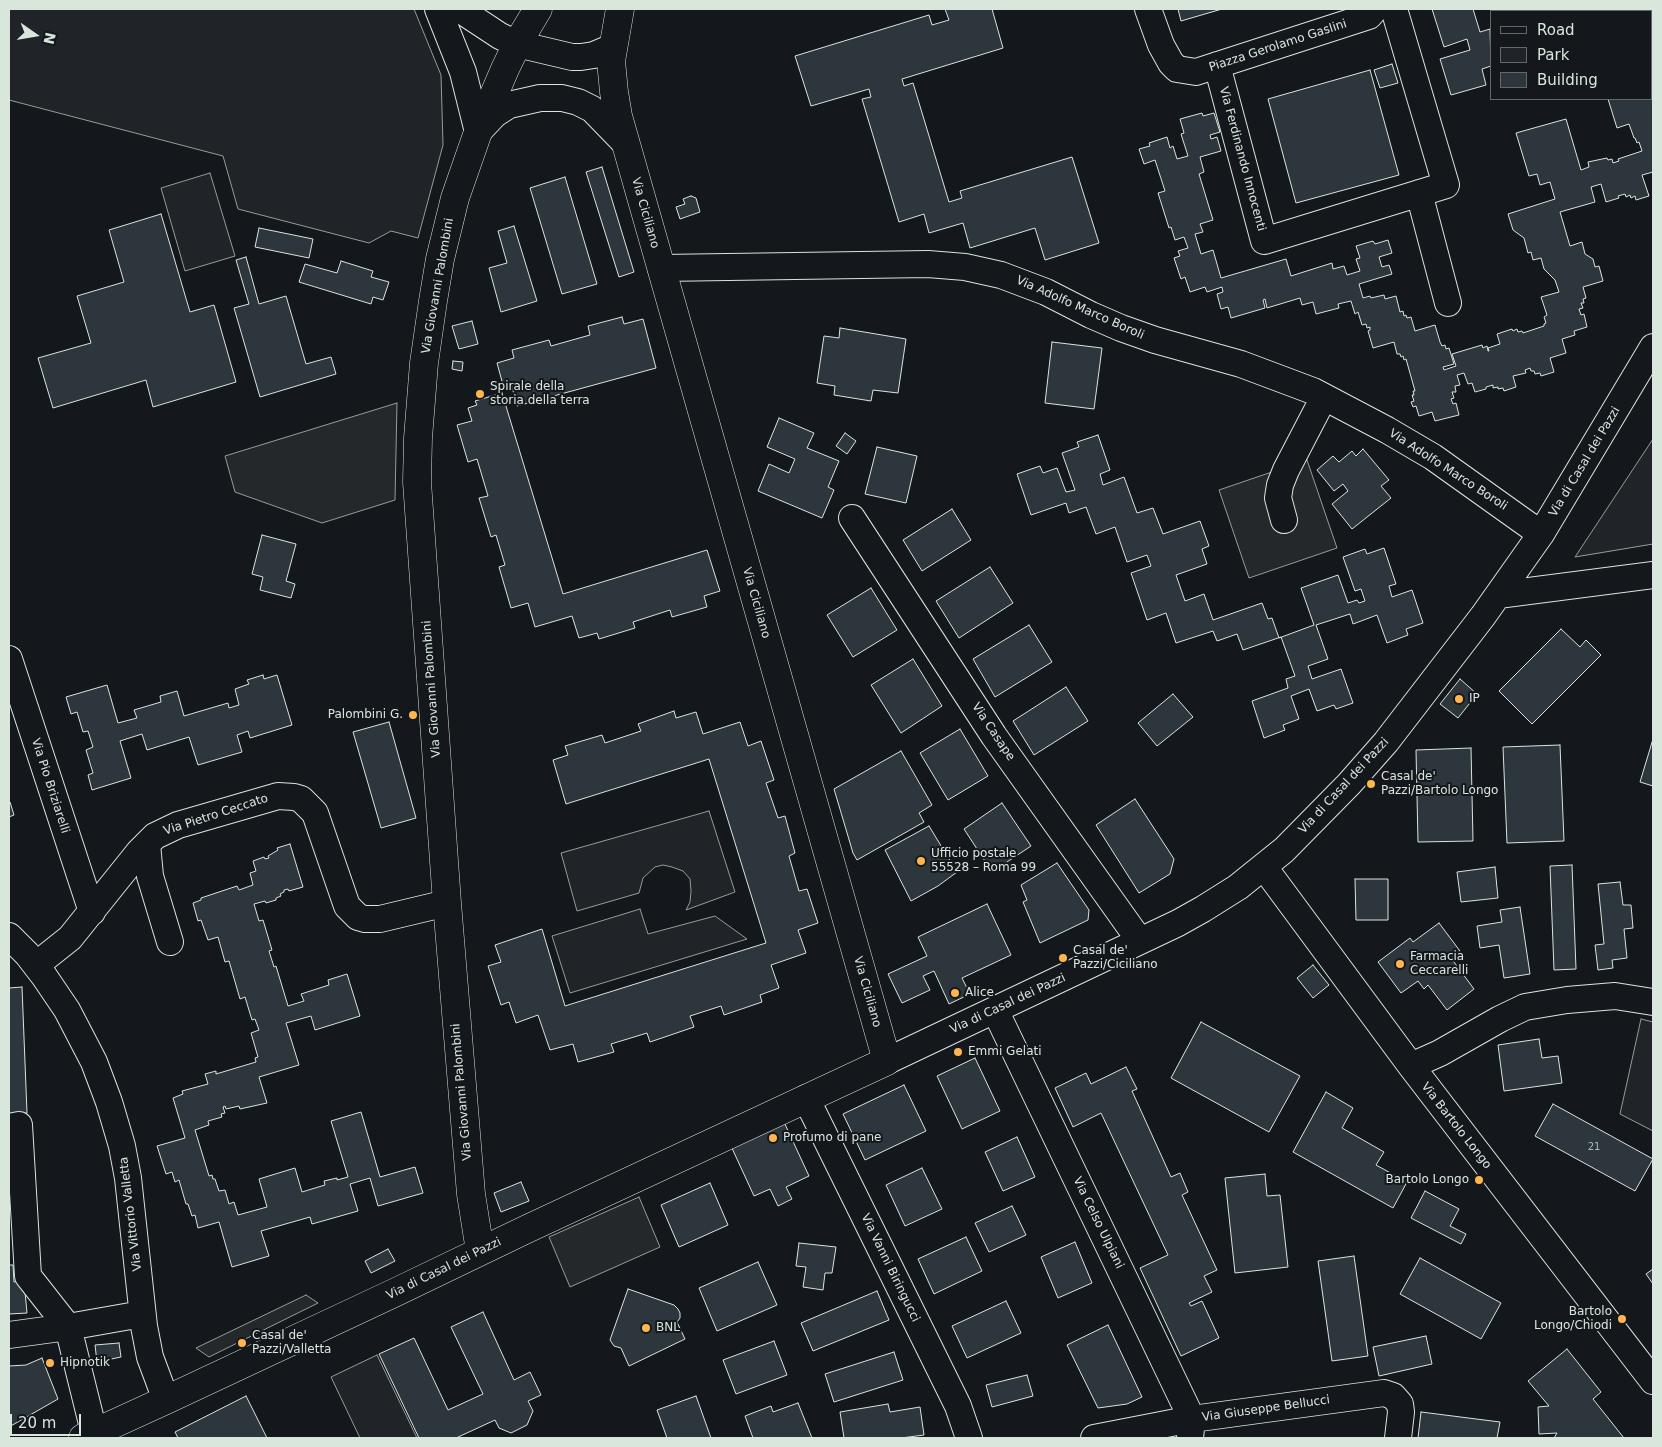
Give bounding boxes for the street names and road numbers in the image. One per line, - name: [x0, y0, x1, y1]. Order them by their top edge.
- street label: Piazza Gerolamo Gaslini: [1207, 17, 1349, 75]
- street label: Via Ferdinando Innocenti: [1216, 85, 1268, 233]
- street label: Via Ciciliano: [628, 176, 662, 250]
- street label: Via Giovanni Palombini: [419, 217, 457, 355]
- street label: Via Adolfo Marco Boroli: [1014, 273, 1146, 343]
- street label: Via di Casal dei Pazzi: [1546, 404, 1624, 520]
- street label: Via Adolfo Marco Boroli: [1386, 426, 1510, 514]
- street label: Via Ciciliano: [739, 566, 773, 640]
- street label: Via Giovanni Palombini: [420, 620, 444, 758]
- street label: Via Casape: [968, 700, 1018, 764]
- street label: Via di Casal dei Pazzi: [1296, 735, 1392, 837]
- street label: Via Pio Briziarelli: [28, 736, 72, 836]
- street label: Via Pietro Ceccato: [162, 791, 270, 839]
- street label: Via Ciciliano: [850, 955, 884, 1029]
- street label: Via di Casal dei Pazzi: [948, 971, 1068, 1037]
- street label: Via Giovanni Palombini: [449, 1023, 475, 1161]
- street label: Via Bartolo Longo: [1418, 1080, 1494, 1172]
- street label: Via Vittorio Valletta: [117, 1156, 145, 1272]
- street label: Via Celso Ulpiani: [1070, 1175, 1126, 1271]
- street label: Via Vanni Biringucci: [858, 1212, 922, 1324]
- street label: Via di Casal dei Pazzi: [384, 1235, 504, 1303]
- street label: Via Giuseppe Bellucci: [1201, 1393, 1331, 1425]

